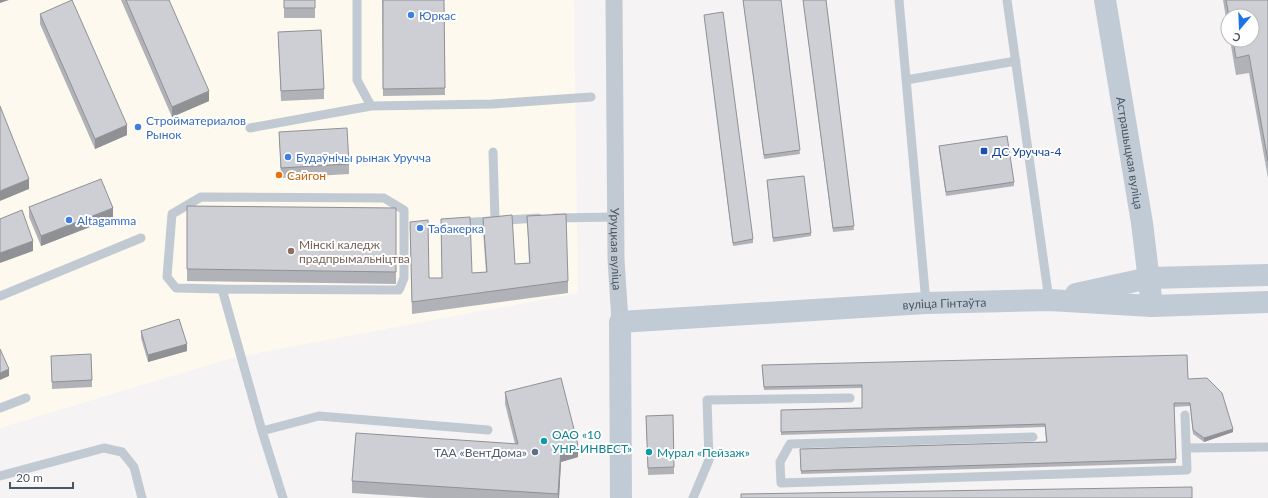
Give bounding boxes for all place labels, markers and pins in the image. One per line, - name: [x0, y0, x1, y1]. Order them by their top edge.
- place label: Юркас: [419, 8, 456, 23]
- marker: Юркас: [406, 10, 416, 20]
- place label: Стройматериалов Рынок: [146, 113, 246, 142]
- marker: Стройматериалов Рынок: [133, 122, 143, 132]
- place label: ДС Уручча-4: [992, 144, 1062, 159]
- marker: ДС Уручча-4: [979, 146, 989, 156]
- place label: Будаўнічы рынак Уручча: [296, 150, 431, 165]
- marker: Будаўнічы рынак Уручча: [283, 152, 293, 162]
- place label: Сайгон: [287, 168, 326, 183]
- marker: Сайгон: [274, 170, 284, 180]
- place label: Altagamma: [77, 213, 136, 228]
- marker: Altagamma: [64, 215, 74, 225]
- place label: Табакерка: [428, 221, 484, 236]
- marker: Табакерка: [415, 223, 425, 233]
- place label: Мінскі каледж прадпрымальніцтва: [299, 237, 410, 266]
- marker: Мінскі каледж прадпрымальніцтва: [286, 246, 296, 256]
- place label: ОАО «10 УНР-ИНВЕСТ»: [552, 427, 632, 456]
- marker: ОАО «10 УНР-ИНВЕСТ»: [539, 436, 549, 446]
- place label: ТАА «ВентДома»: [434, 445, 527, 460]
- place label: Мурал «Пейзаж»: [657, 445, 750, 460]
- marker: ТАА «ВентДома»: [530, 447, 540, 457]
- marker: Мурал «Пейзаж»: [644, 447, 654, 457]

